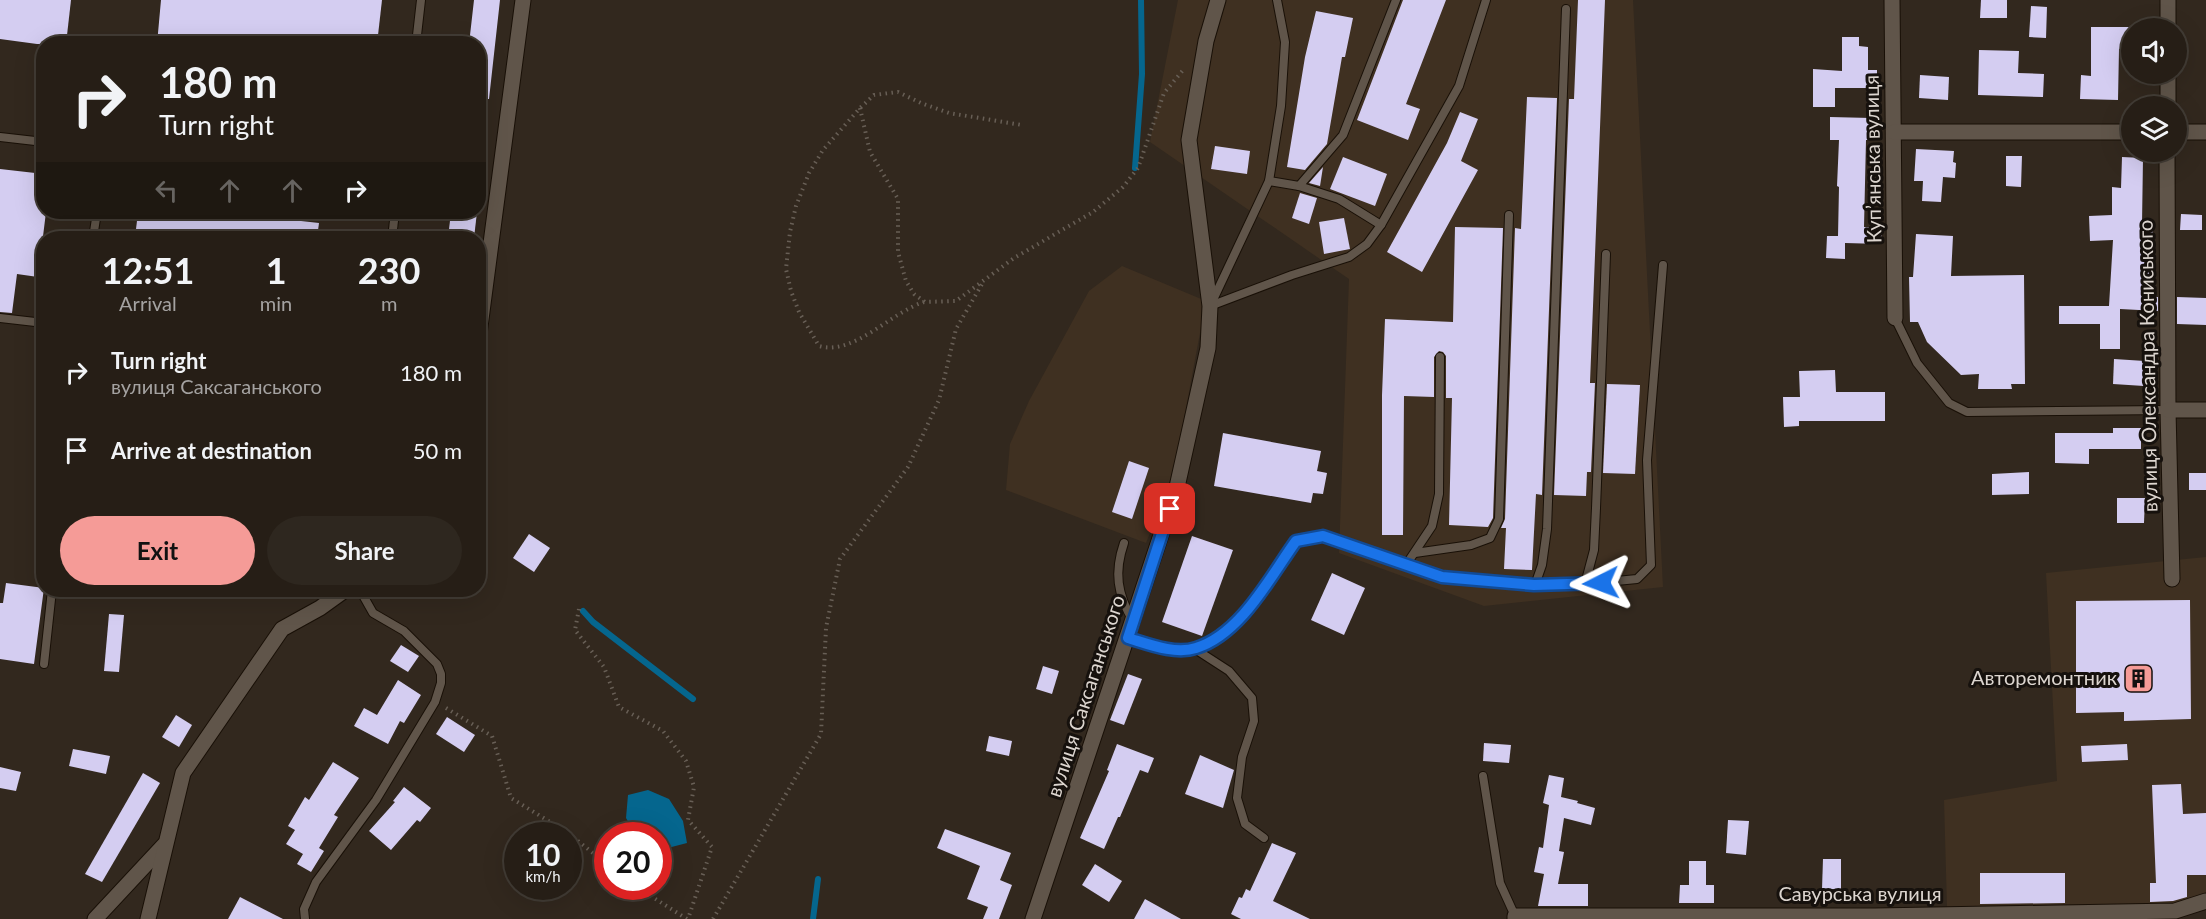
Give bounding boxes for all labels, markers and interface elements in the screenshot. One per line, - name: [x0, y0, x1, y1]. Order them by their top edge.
- map controls: [2121, 18, 2187, 162]
- button: sound: [2121, 18, 2187, 84]
- text: 180 m: [159, 57, 277, 107]
- icon: right: [60, 60, 138, 138]
- street label: Купʼянська вулиця: [1859, 75, 1885, 243]
- button: layers: [2121, 96, 2187, 162]
- text: Turn right: [159, 108, 274, 141]
- icon: left: [150, 174, 183, 207]
- icon: ahead: [213, 174, 246, 207]
- icon: ahead: [276, 174, 309, 207]
- icon: right: [339, 174, 372, 207]
- street label: вулиця Олександра Кониського: [2132, 220, 2162, 512]
- text: 12:51: [102, 248, 194, 292]
- text: 1: [266, 248, 287, 292]
- text: 230: [358, 248, 420, 292]
- text: Arrival: [119, 291, 177, 315]
- text: min: [260, 291, 292, 315]
- text: m: [381, 291, 397, 315]
- text: Turn right: [111, 347, 206, 374]
- icon: right: [60, 356, 93, 389]
- text: 180 m: [400, 359, 462, 386]
- text: вулиця Саксаганського: [111, 374, 322, 398]
- icon: arrive: [60, 434, 93, 467]
- text: Arrive at destination: [111, 437, 312, 464]
- text: 50 m: [413, 437, 462, 464]
- pin: [1144, 483, 1195, 534]
- icon: arrive: [1153, 492, 1186, 525]
- button: Exit: [60, 516, 255, 585]
- button: Share: [267, 516, 462, 585]
- position arrow: [1569, 551, 1633, 615]
- street label: вулиця Саксаганського: [1041, 592, 1129, 800]
- building icon: Авторемонтник: [2122, 662, 2154, 694]
- place label: Авторемонтник: [1971, 665, 2118, 689]
- speed limit sign: 20: [594, 822, 672, 900]
- text: 10: [526, 836, 560, 872]
- text: km/h: [525, 867, 561, 885]
- street label: Савурська вулиця: [1778, 881, 1942, 905]

